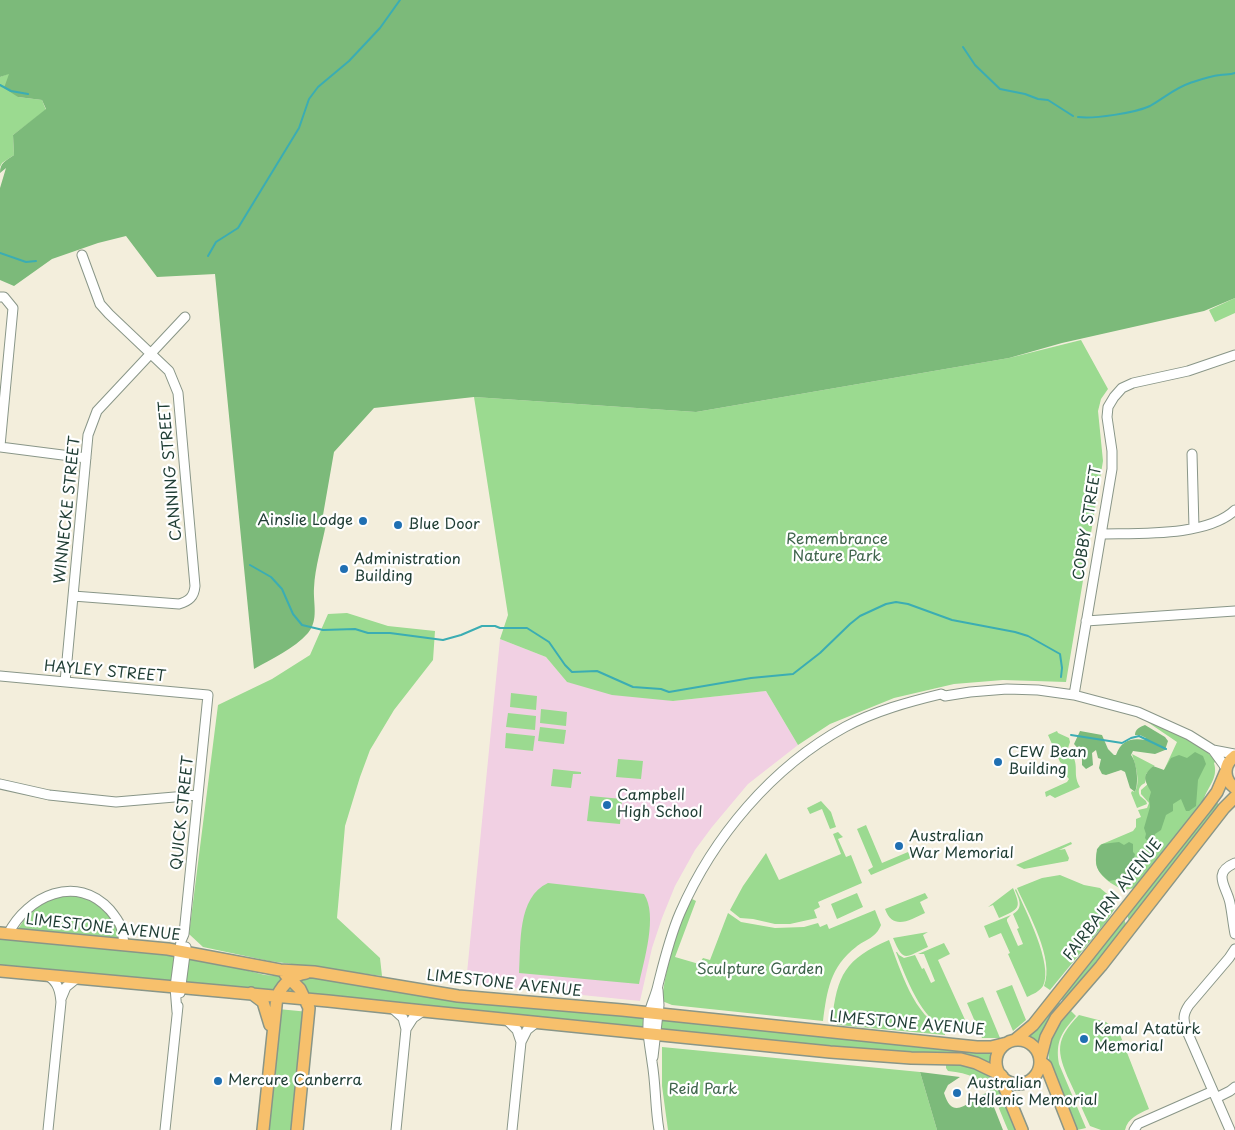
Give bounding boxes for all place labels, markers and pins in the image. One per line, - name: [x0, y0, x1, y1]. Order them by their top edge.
- place label: Ainslie Lodge: [258, 512, 353, 530]
- marker: Ainslie Lodge: [357, 515, 369, 527]
- place label: Blue Door: [408, 516, 480, 534]
- marker: Blue Door: [392, 519, 404, 531]
- place label: Administration Building: [354, 551, 461, 586]
- marker: Administration Building: [338, 563, 350, 575]
- place label: CEW Bean Building: [1008, 744, 1087, 779]
- marker: CEW Bean Building: [992, 756, 1004, 768]
- place label: Campbell High School: [617, 787, 702, 822]
- marker: Campbell High School: [601, 799, 613, 811]
- place label: Australian War Memorial: [909, 828, 1014, 863]
- marker: Australian War Memorial: [893, 840, 905, 852]
- place label: Kemal Atatürk Memorial: [1094, 1021, 1201, 1056]
- marker: Kemal Atatürk Memorial: [1078, 1033, 1090, 1045]
- place label: Mercure Canberra: [228, 1072, 362, 1090]
- marker: Mercure Canberra: [212, 1075, 224, 1087]
- place label: Australian Hellenic Memorial: [967, 1075, 1098, 1110]
- marker: Australian Hellenic Memorial: [951, 1087, 963, 1099]

